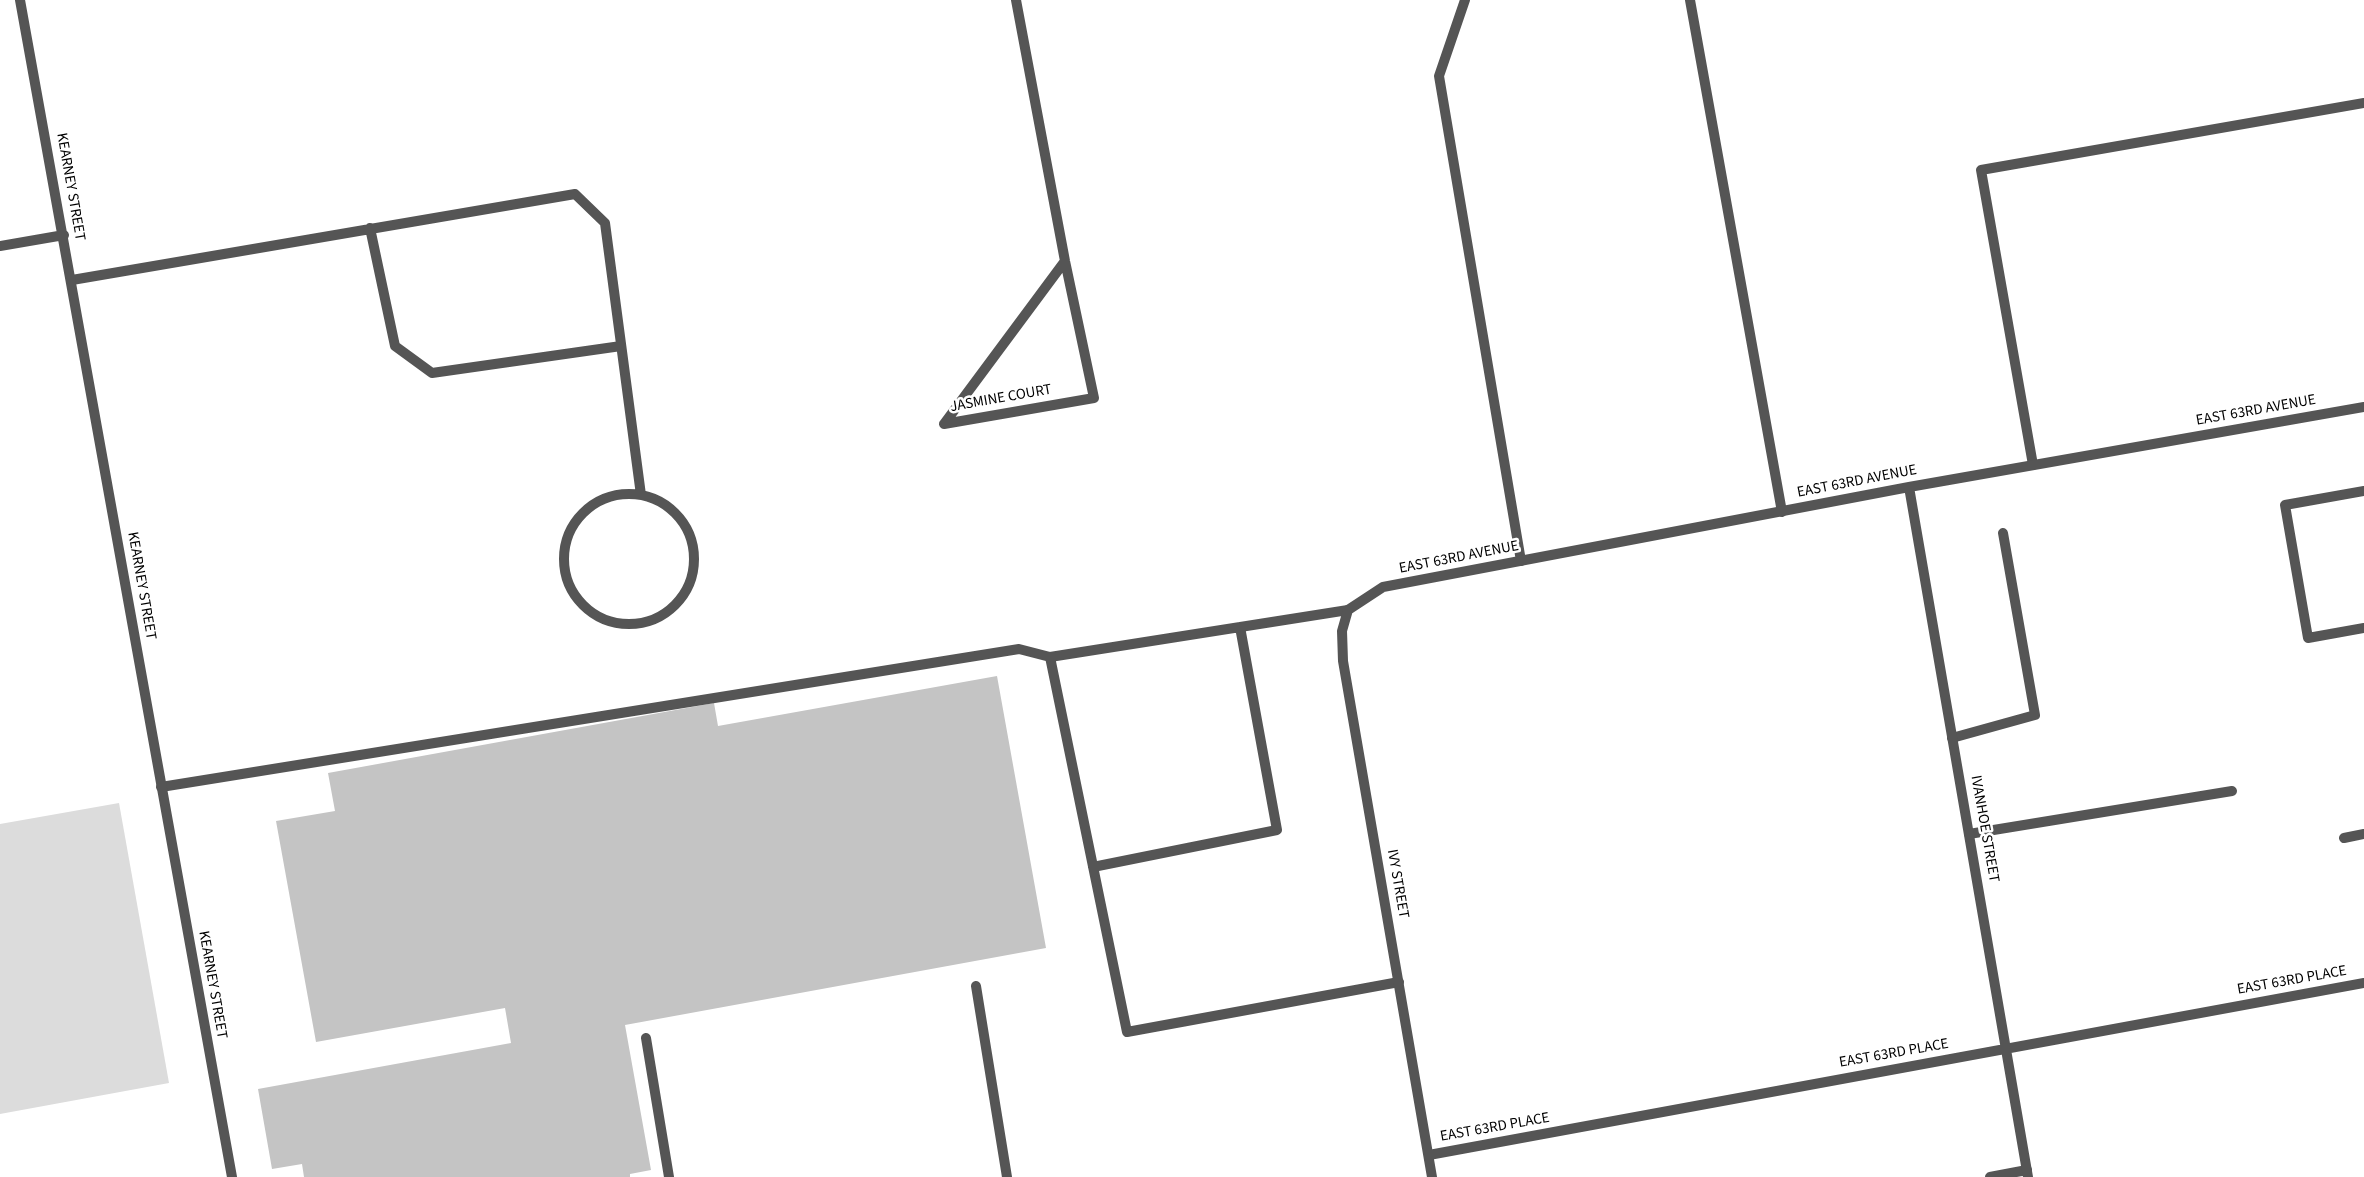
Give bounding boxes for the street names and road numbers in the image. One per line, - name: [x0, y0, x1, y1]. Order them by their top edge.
- street label: KEARNEY STREET: [52, 132, 88, 242]
- street label: JASMINE COURT: [949, 381, 1053, 417]
- street label: EAST 63RD AVENUE: [2195, 392, 2317, 430]
- street label: EAST 63RD AVENUE: [1796, 462, 1918, 502]
- street label: KEARNEY STREET: [123, 531, 159, 641]
- street label: EAST 63RD AVENUE: [1398, 538, 1520, 578]
- street label: IVANHOE STREET: [1966, 774, 2002, 884]
- street label: IVY STREET: [1382, 848, 1412, 920]
- street label: KEARNEY STREET: [194, 930, 230, 1040]
- street label: EAST 63RD PLACE: [2236, 963, 2348, 999]
- street label: EAST 63RD PLACE: [1838, 1036, 1950, 1072]
- street label: EAST 63RD PLACE: [1439, 1110, 1551, 1146]

